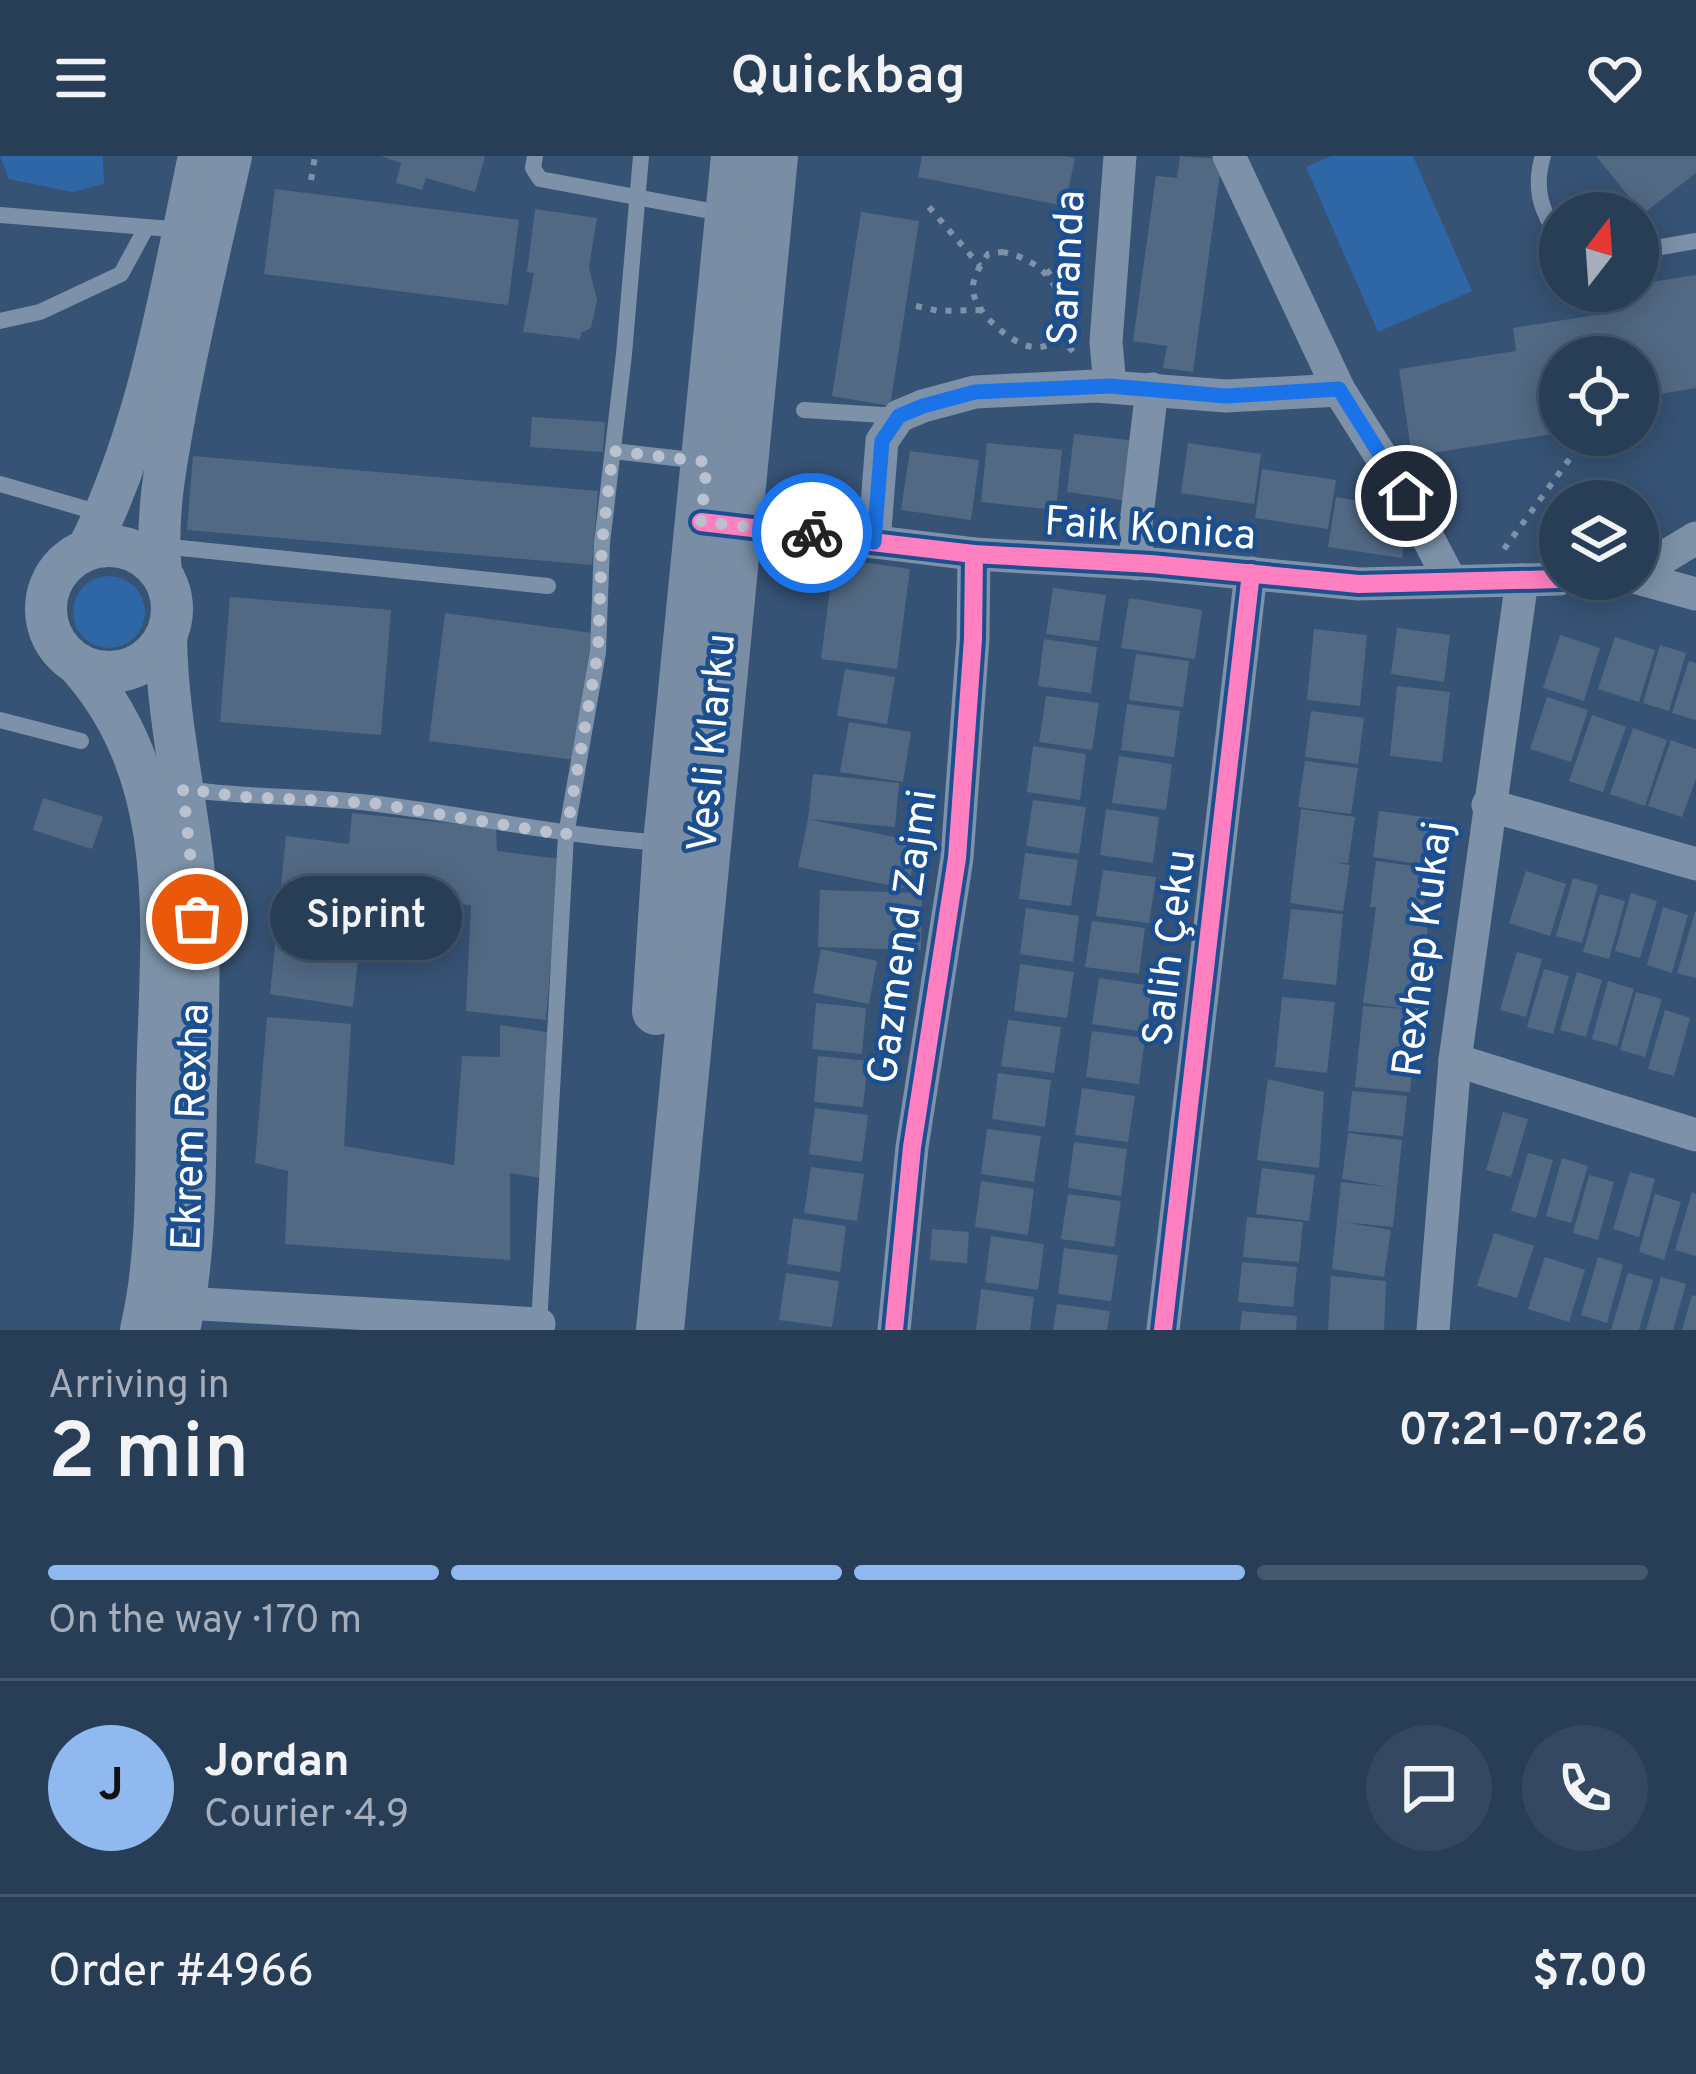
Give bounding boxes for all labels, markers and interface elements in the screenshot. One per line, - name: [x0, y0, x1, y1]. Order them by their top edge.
- text: Quickbag: [730, 44, 966, 113]
- icon: menu: [48, 45, 114, 111]
- icon: heart: [1582, 45, 1648, 111]
- street label: Saranda: [1038, 189, 1100, 347]
- north arrow: [1539, 192, 1659, 312]
- map controls: [1539, 192, 1659, 600]
- button: locate: [1539, 336, 1659, 456]
- pin: [1355, 445, 1457, 547]
- icon: home: [1373, 463, 1439, 529]
- courier: [752, 473, 872, 593]
- button: layers: [1539, 480, 1659, 600]
- street label: Faik Konica: [1042, 497, 1258, 565]
- icon: bike: [779, 500, 845, 566]
- street label: Vesli Klarku: [678, 631, 750, 855]
- street label: Gazmend Zajmi: [858, 786, 952, 1088]
- street label: Rexhep Kukaj: [1383, 818, 1467, 1080]
- street label: Salih Çeku: [1134, 847, 1210, 1049]
- pin: [146, 868, 248, 970]
- callout: Siprint: [269, 877, 461, 961]
- icon: bag: [164, 886, 230, 952]
- text: Siprint: [306, 893, 426, 942]
- street label: Ekrem Rexha: [162, 1002, 224, 1252]
- text: Arriving in: [48, 1363, 230, 1412]
- text: 07:21–07:26: [1399, 1404, 1648, 1461]
- text: 2 min: [48, 1407, 249, 1506]
- text: On the way · 170 m: [48, 1598, 362, 1647]
- button: chat: [1366, 1725, 1492, 1851]
- button: phone: [1522, 1725, 1648, 1851]
- text: Jordan: [204, 1735, 350, 1792]
- text: J: [98, 1759, 124, 1816]
- text: Courier · 4.9: [204, 1792, 409, 1841]
- text: Order #4966: [48, 1945, 314, 2002]
- text: $7.00: [1532, 1945, 1648, 2002]

